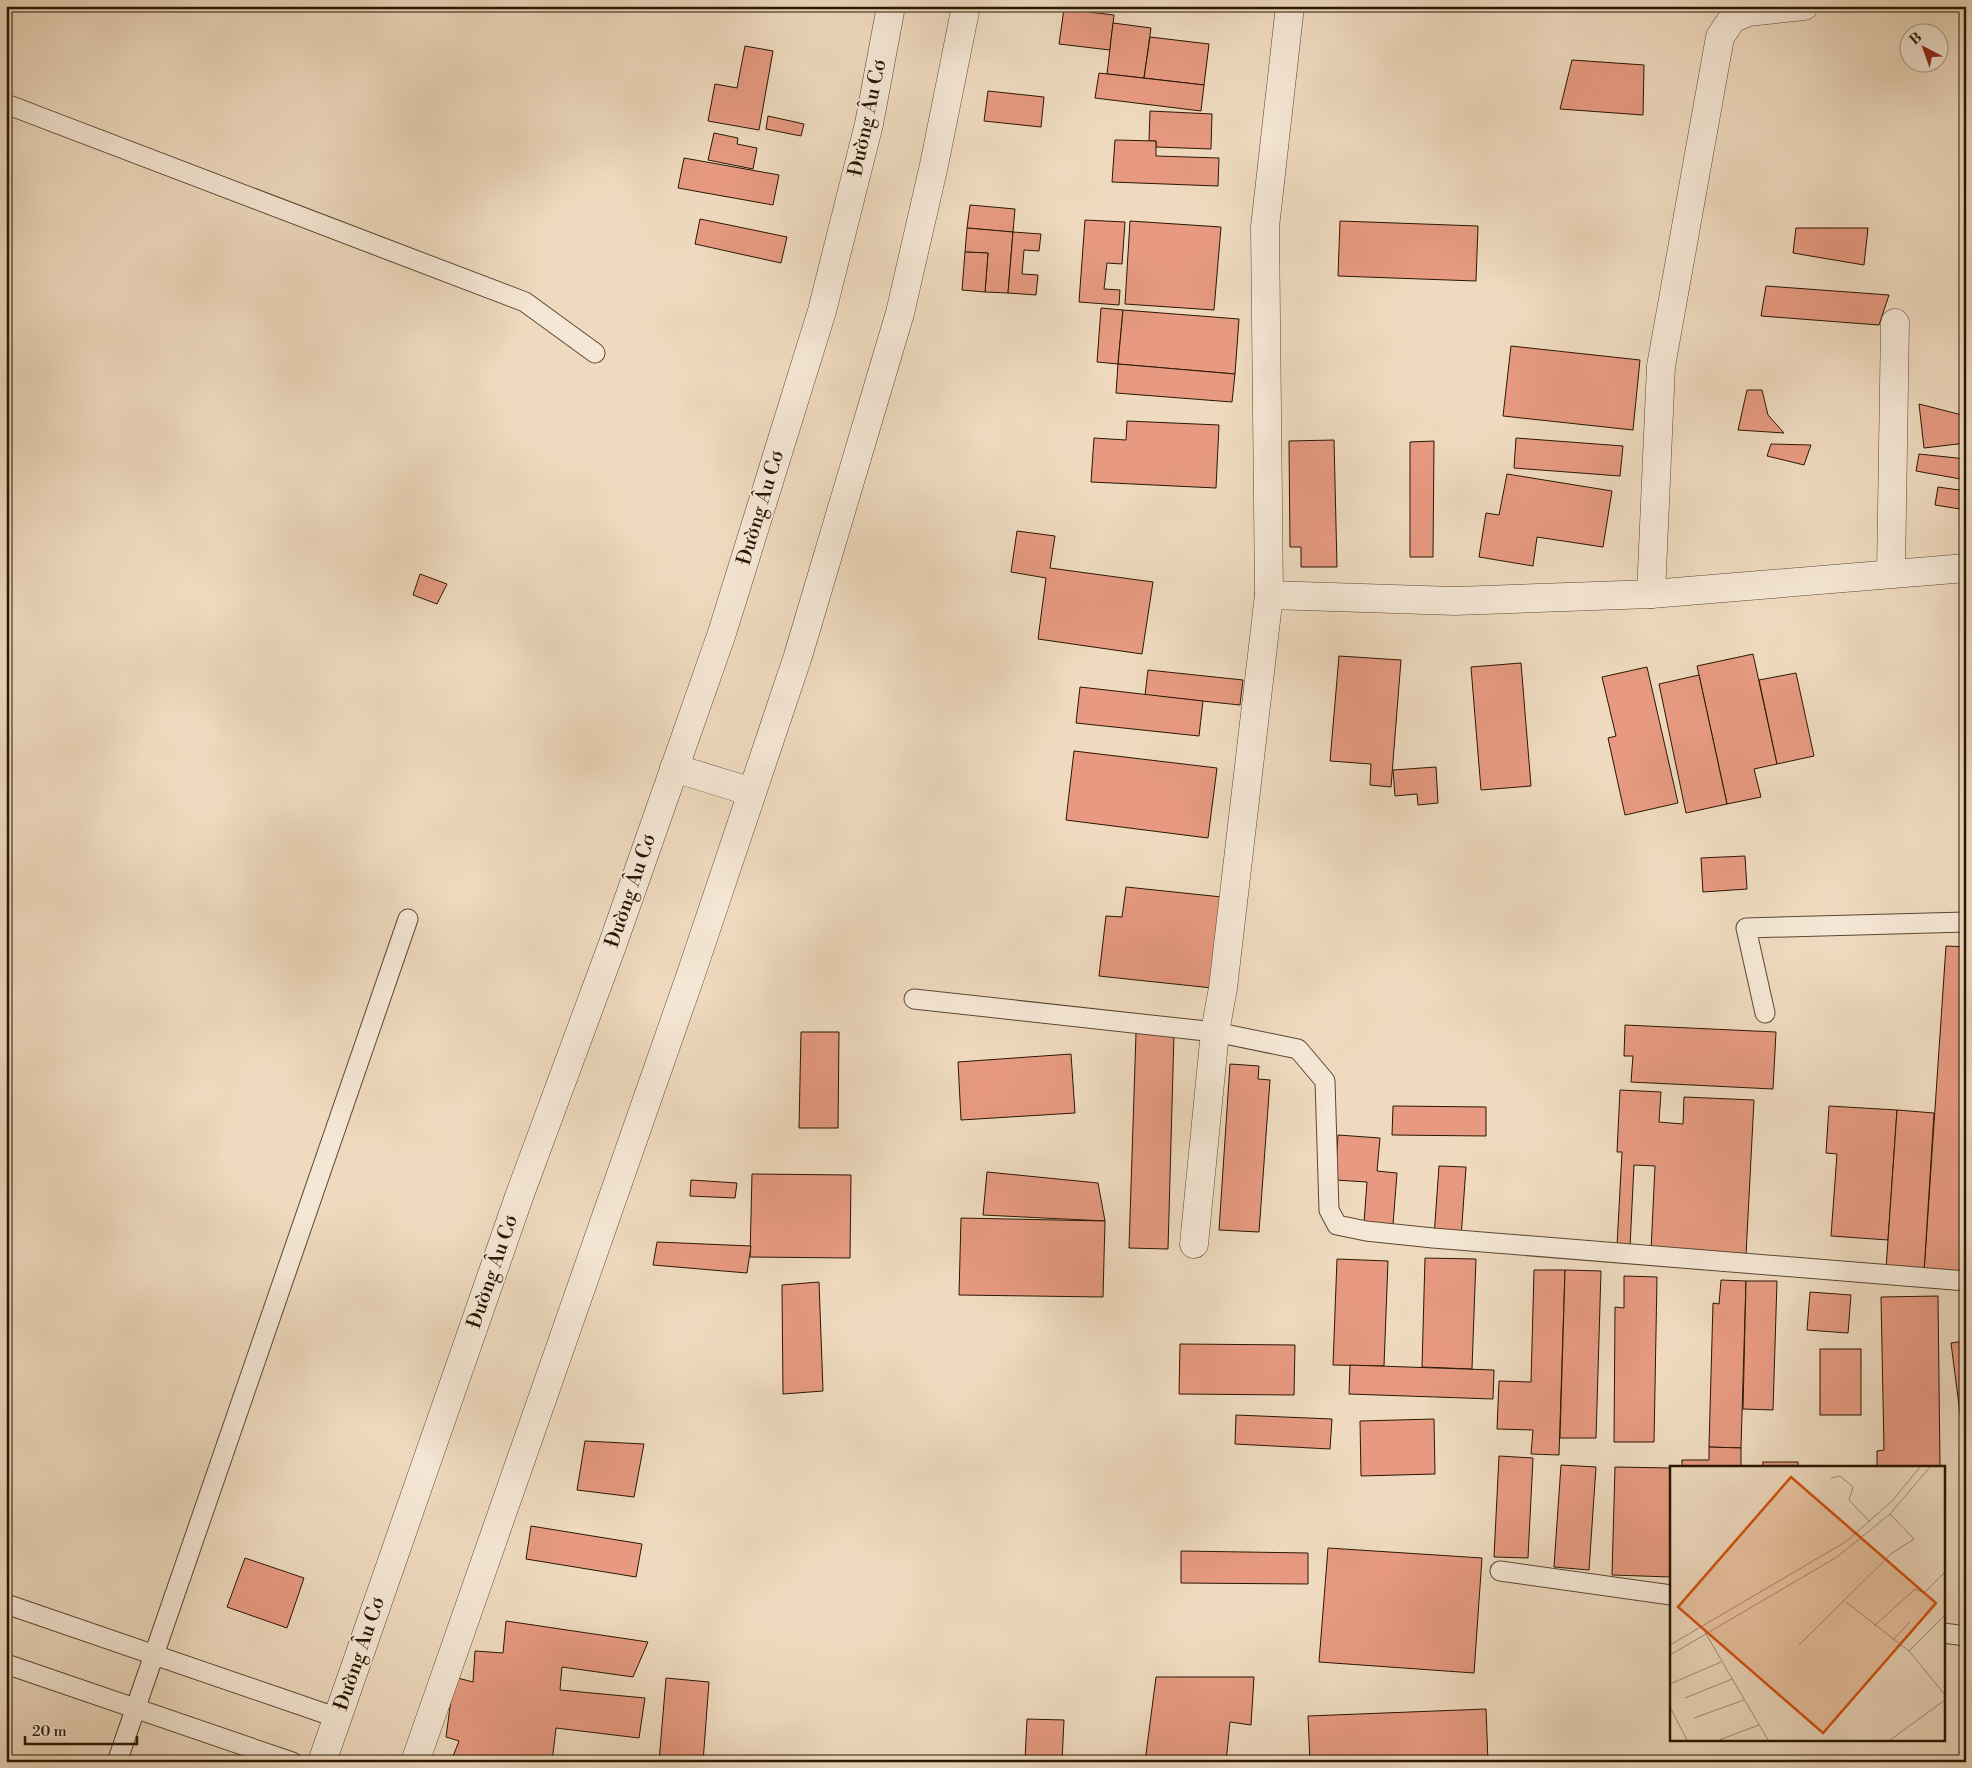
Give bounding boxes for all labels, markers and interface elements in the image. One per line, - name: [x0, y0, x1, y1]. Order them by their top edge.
- north arrow: [1900, 22, 1950, 72]
- text: B: [1906, 29, 1926, 49]
- street label: Đường Âu Cơ: [842, 57, 893, 179]
- street label: Đường Âu Cơ: [731, 447, 790, 568]
- street label: Đường Âu Cơ: [599, 831, 662, 951]
- street label: Đường Âu Cơ: [461, 1212, 524, 1332]
- inset map: [1670, 1466, 1944, 1740]
- street label: Đường Âu Cơ: [328, 1594, 391, 1714]
- scale bar: [25, 1713, 138, 1745]
- text: 20 m: [32, 1722, 67, 1741]

